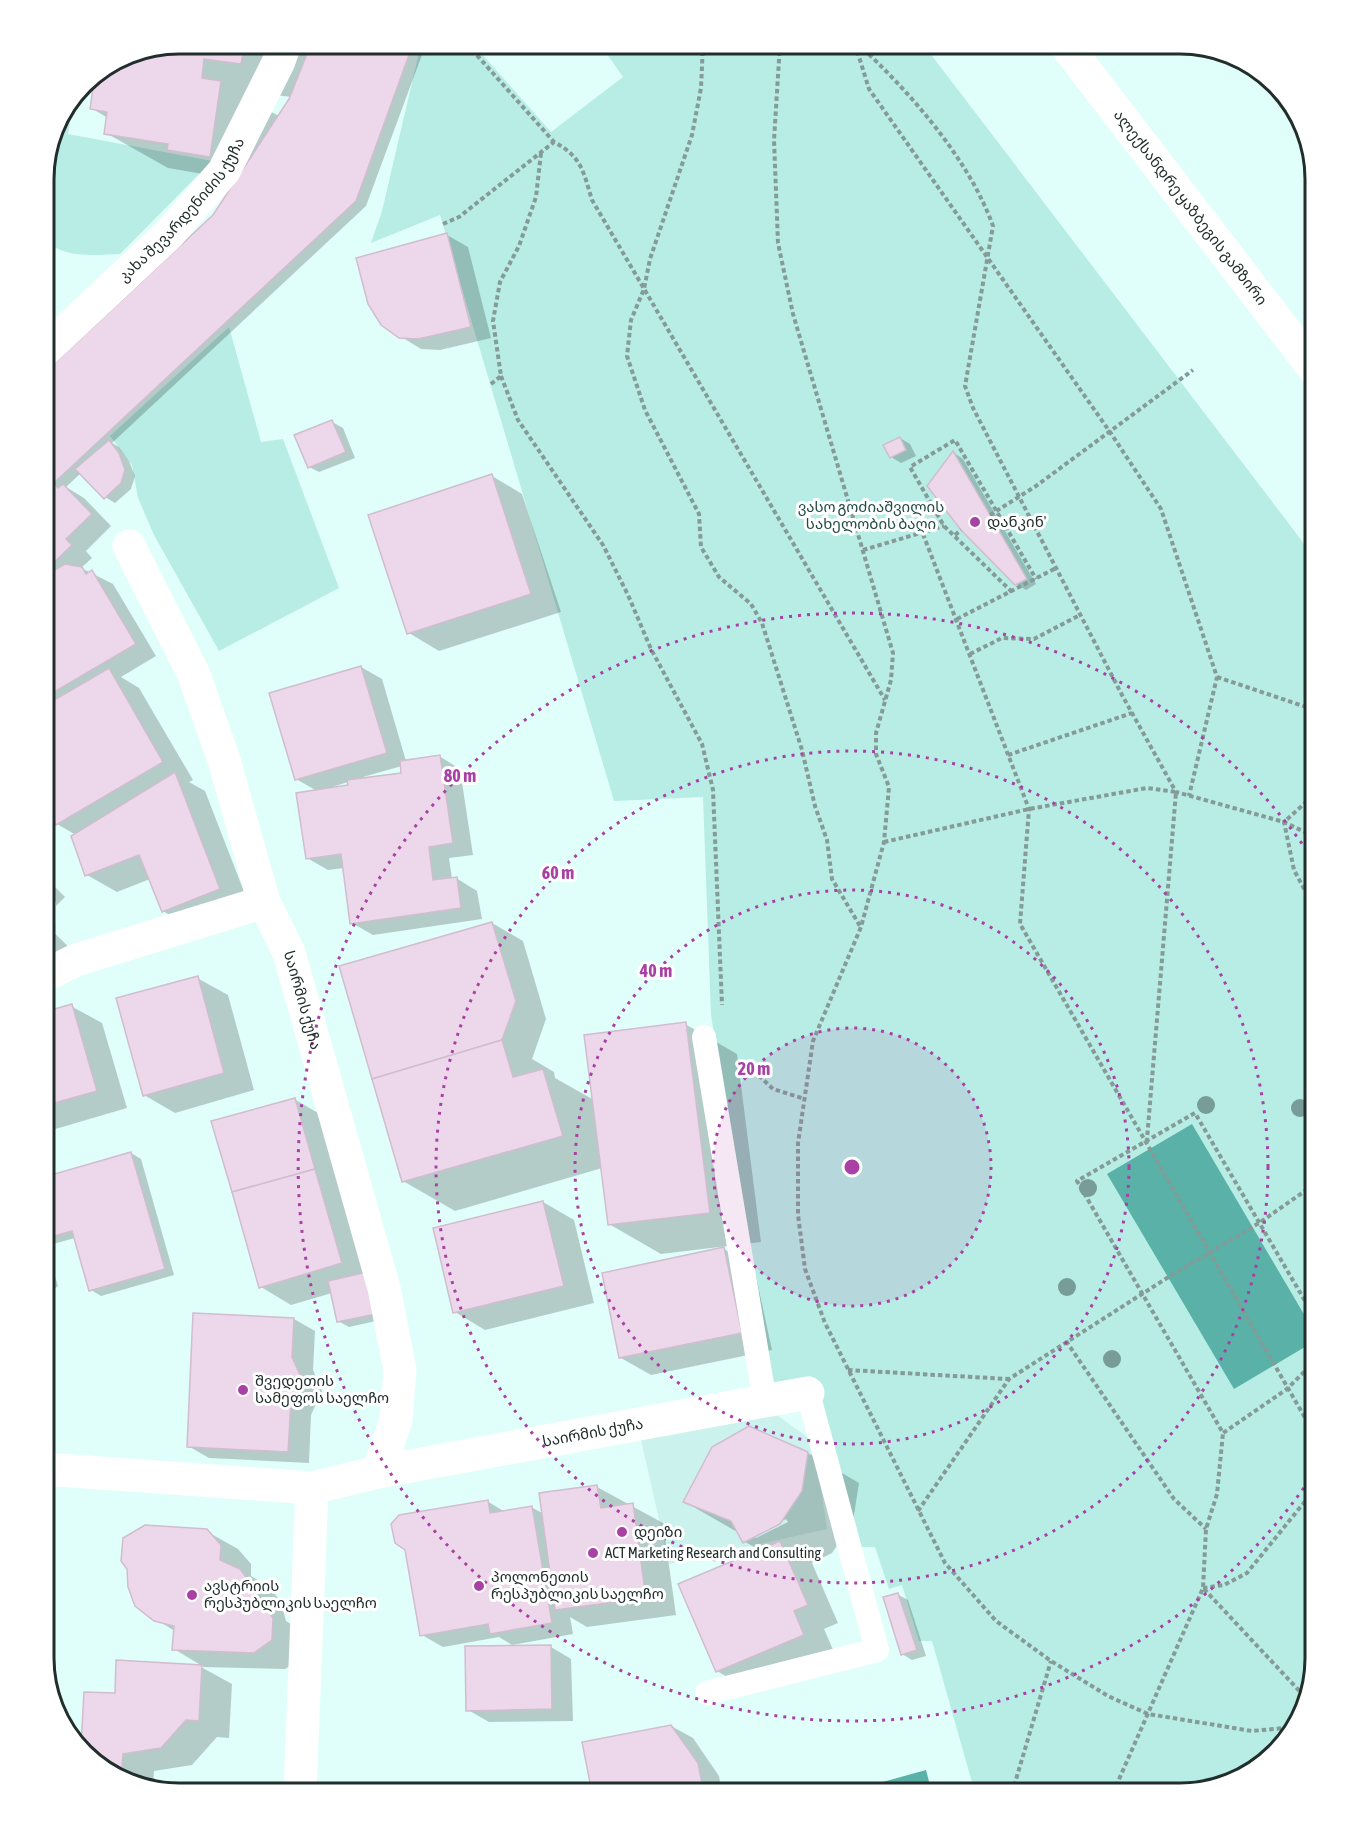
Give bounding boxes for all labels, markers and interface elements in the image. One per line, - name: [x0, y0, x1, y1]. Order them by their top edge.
- street label: ალექსანდრე ყაზბეგის გამზირი: [1111, 106, 1271, 308]
- street label: კახა შევარდენიძის ქუჩა: [115, 135, 247, 286]
- park label: ვასო გოძიაშვილის სახელობის ბაღი: [798, 498, 944, 533]
- place label: დანკინ': [987, 513, 1046, 531]
- marker: დანკინ': [968, 515, 982, 529]
- text: 80 m: [444, 765, 476, 786]
- text: 60 m: [542, 862, 574, 883]
- street label: საირმის ქუჩა: [281, 949, 325, 1051]
- text: 40 m: [639, 960, 672, 981]
- text: 20 m: [738, 1058, 770, 1079]
- centre of rings: [842, 1157, 862, 1177]
- place label: შვედეთის სამეფოს საელჩო: [255, 1372, 389, 1407]
- marker: შვედეთის სამეფოს საელჩო: [236, 1383, 250, 1397]
- street label: საირმის ქუჩა: [541, 1414, 644, 1450]
- place label: დეიზი: [634, 1523, 682, 1541]
- marker: დეიზი: [615, 1525, 629, 1539]
- place label: ACT Marketing Research and Consulting: [605, 1544, 822, 1561]
- marker: ACT Marketing Research and Consulting: [586, 1546, 600, 1560]
- place label: პოლონეთის რესპუბლიკის საელჩო: [491, 1568, 664, 1603]
- place label: ავსტრიის რესპუბლიკის საელჩო: [204, 1577, 377, 1612]
- marker: პოლონეთის რესპუბლიკის საელჩო: [472, 1579, 486, 1593]
- marker: ავსტრიის რესპუბლიკის საელჩო: [185, 1588, 199, 1602]

